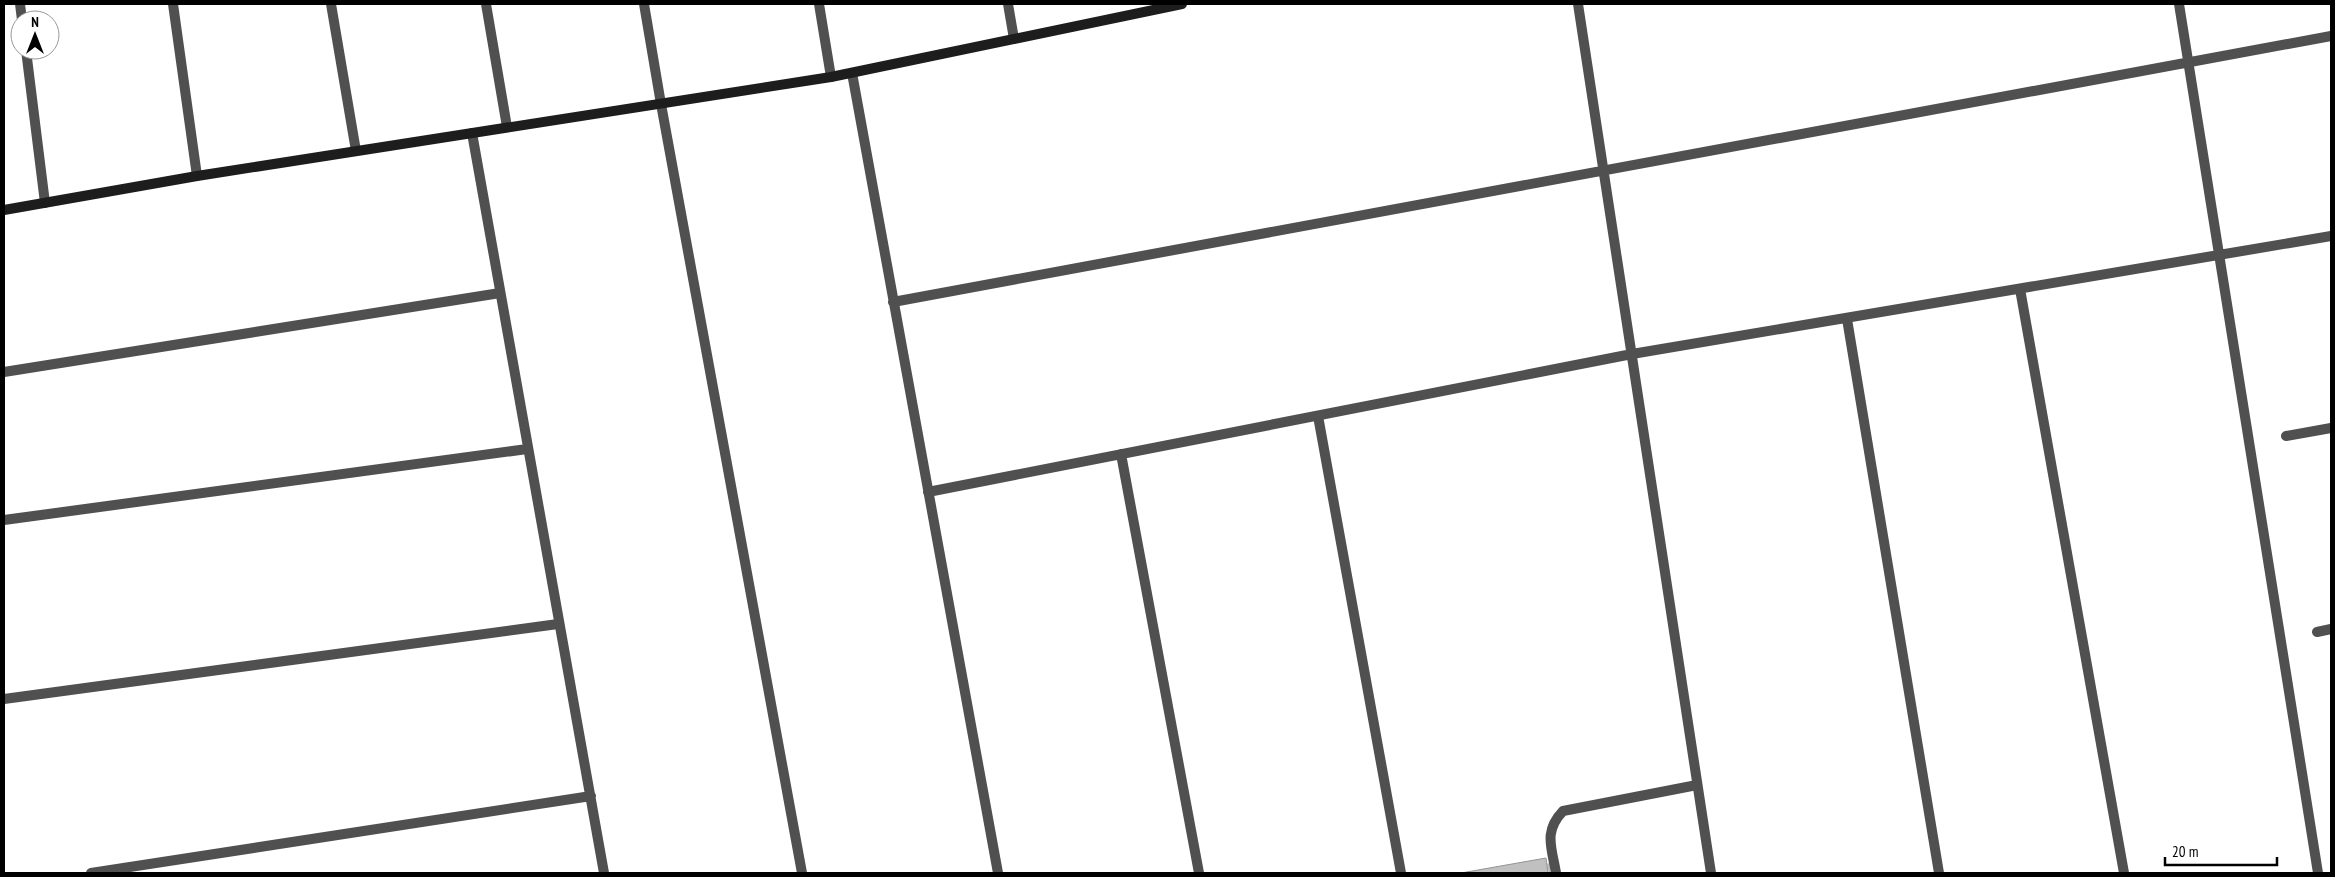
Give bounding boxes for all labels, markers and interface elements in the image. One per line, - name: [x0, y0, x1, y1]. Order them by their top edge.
- north arrow: [10, 10, 60, 60]
- text: N: [31, 13, 39, 31]
- scale bar: [2165, 834, 2278, 866]
- text: 20 m: [2172, 842, 2198, 861]

